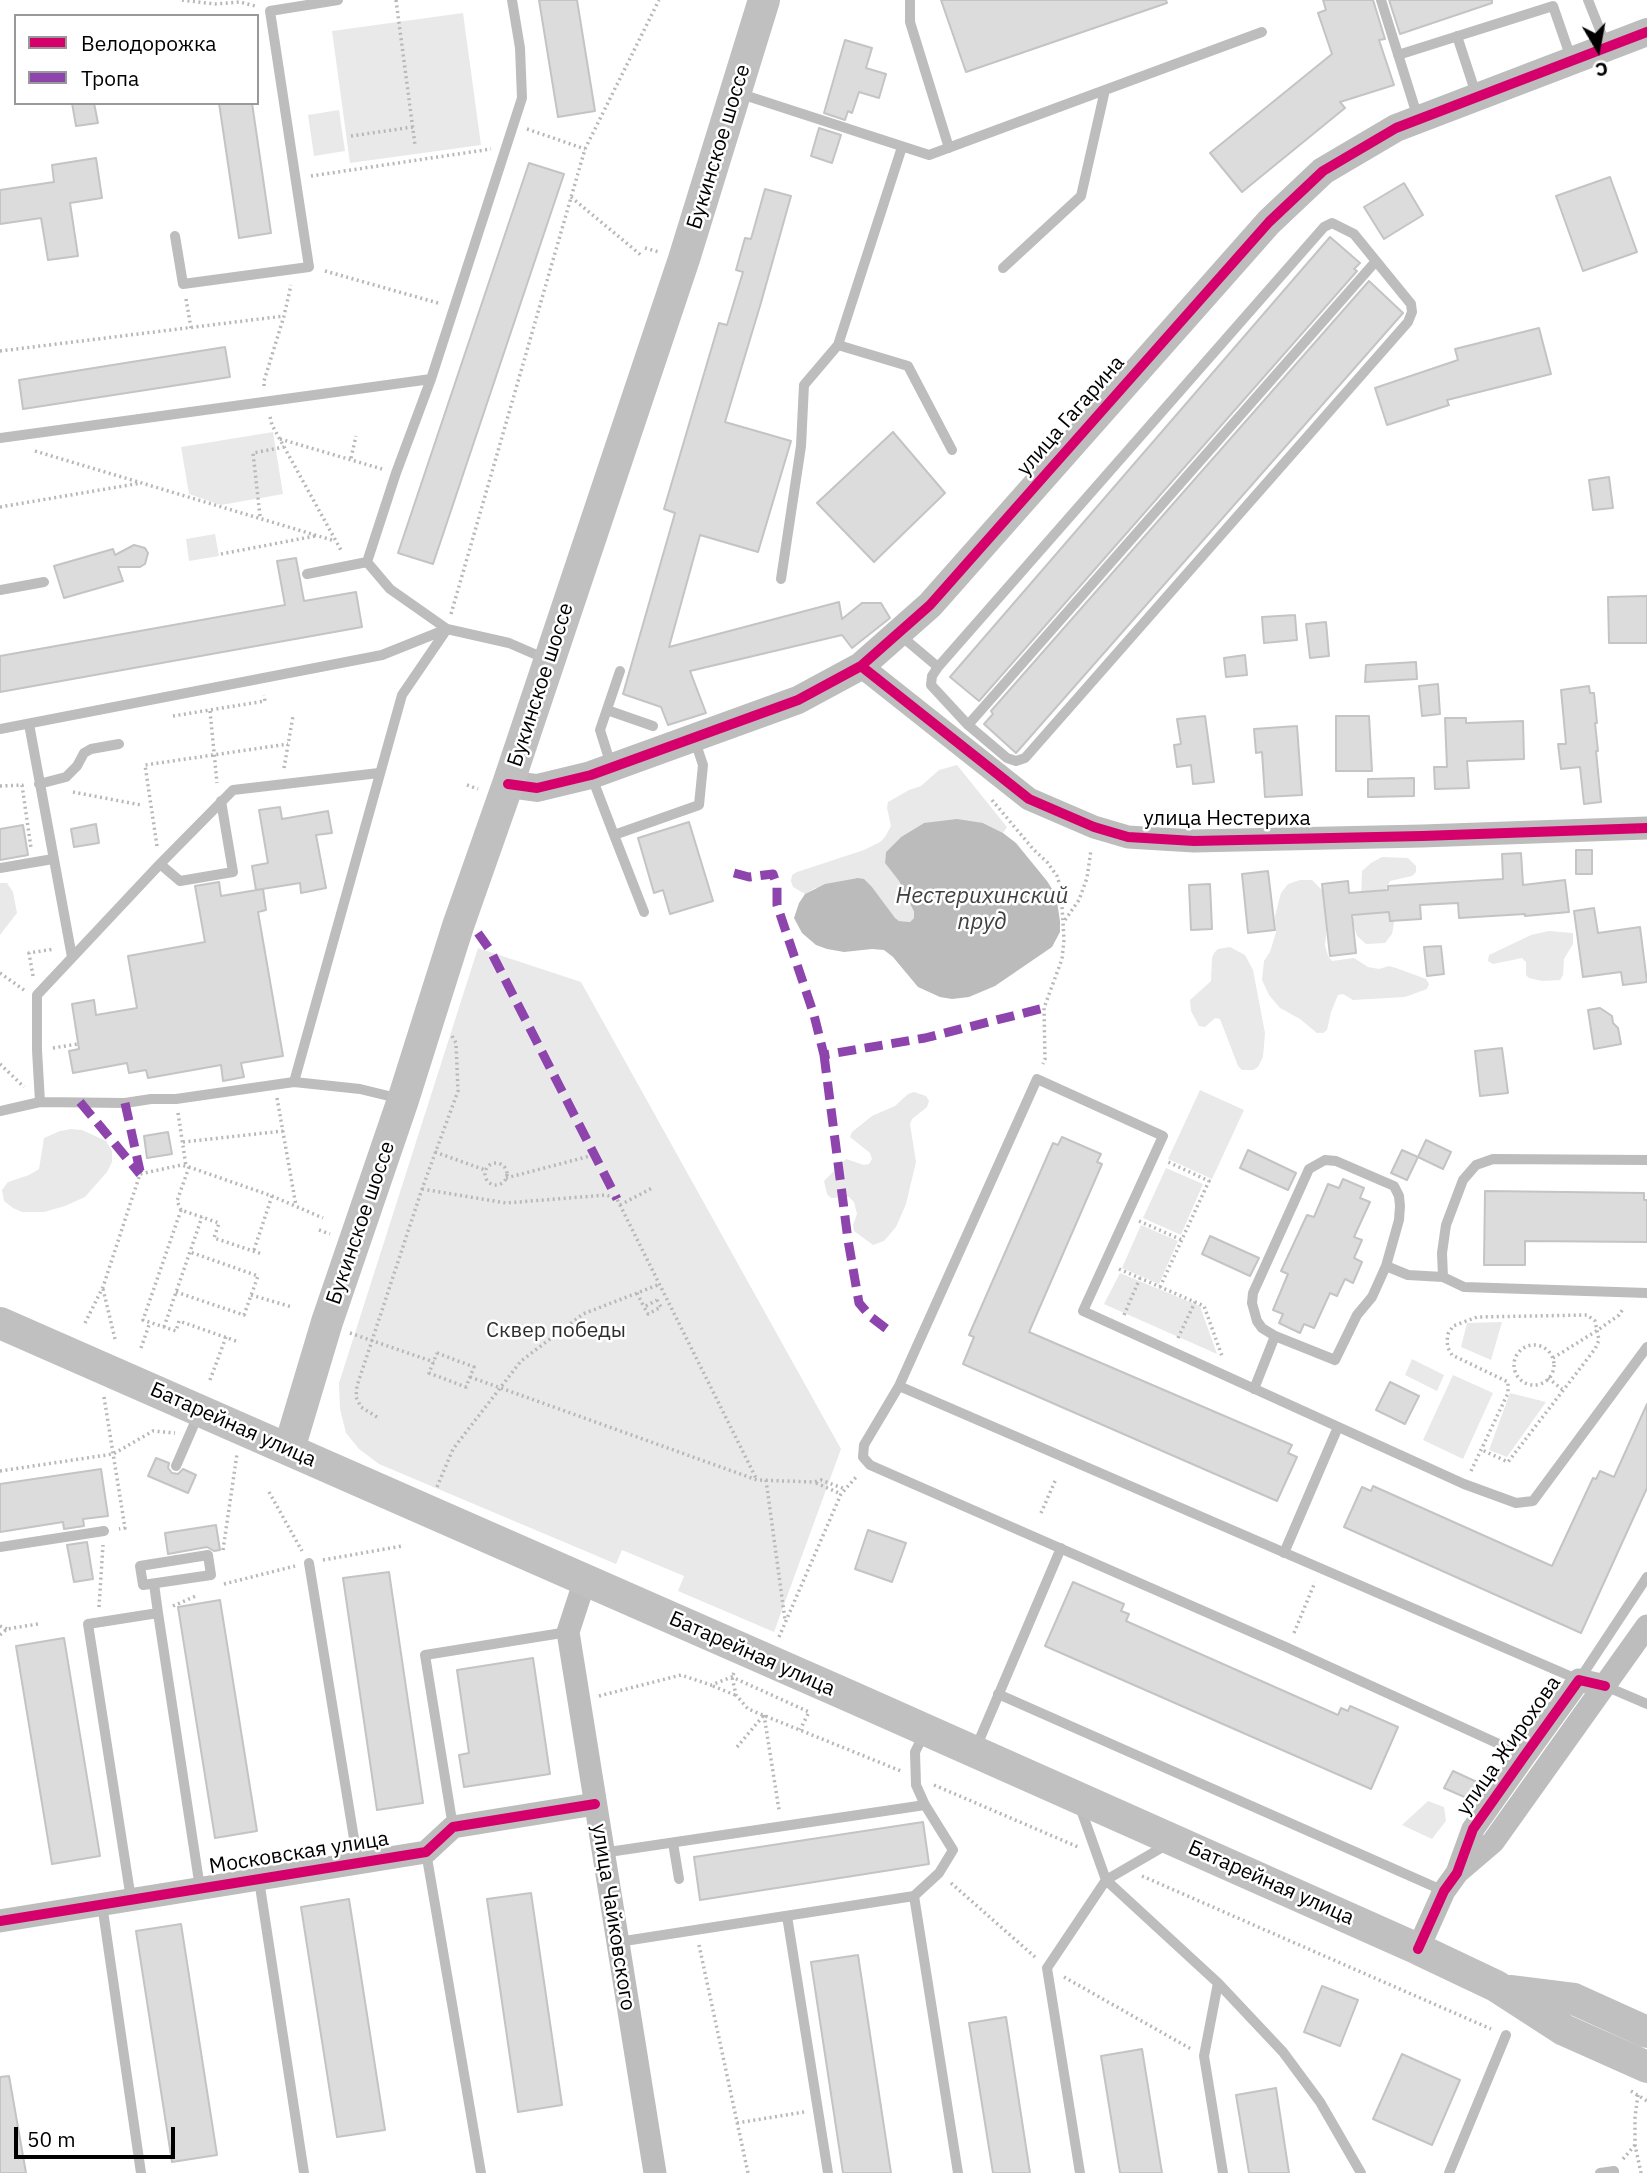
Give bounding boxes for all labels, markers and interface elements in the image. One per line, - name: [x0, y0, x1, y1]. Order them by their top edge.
- legend: [14, 14, 259, 105]
- north arrow: [1563, 14, 1633, 84]
- text: Велодорожка: [81, 29, 216, 57]
- text: С: [1593, 57, 1610, 83]
- street label: Букинское шоссе: [682, 62, 756, 232]
- text: Тропа: [81, 64, 139, 92]
- street label: улица Гагарина: [1012, 351, 1130, 481]
- street label: Букинское шоссе: [503, 600, 579, 770]
- street label: улица Нестериха: [1143, 806, 1311, 832]
- water label: Нестерихинский пруд: [895, 882, 1069, 936]
- street label: Букинское шоссе: [321, 1138, 401, 1308]
- park label: Сквер победы: [486, 1318, 626, 1344]
- street label: Батарейная улица: [146, 1377, 320, 1473]
- street label: Батарейная улица: [665, 1606, 839, 1702]
- street label: улица Жирохова: [1452, 1671, 1566, 1821]
- street label: улица Чайковского: [586, 1822, 640, 2012]
- street label: Московская улица: [207, 1826, 391, 1880]
- street label: Батарейная улица: [1184, 1835, 1358, 1931]
- scale bar: [18, 2114, 178, 2158]
- text: 50 m: [27, 2125, 76, 2153]

